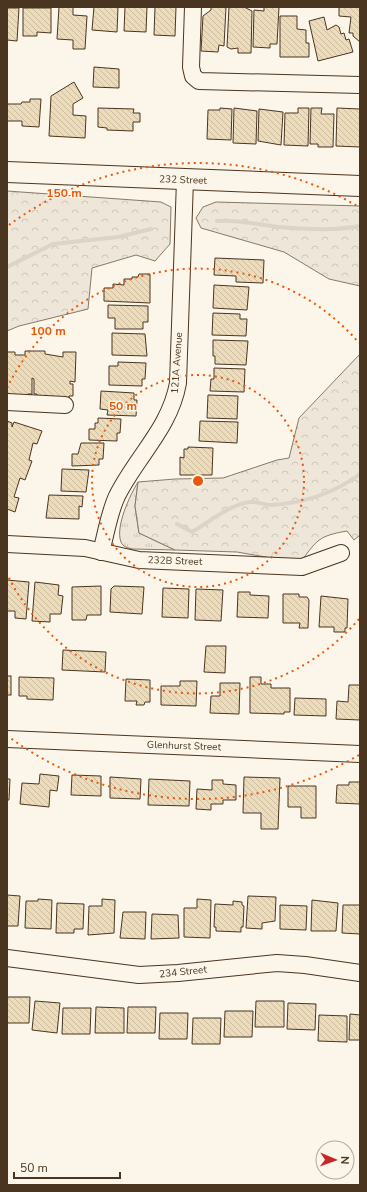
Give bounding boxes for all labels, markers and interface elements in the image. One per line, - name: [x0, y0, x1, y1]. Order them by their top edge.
- street label: 232 Street: [159, 172, 208, 188]
- text: 150 m: [46, 185, 82, 201]
- text: 100 m: [30, 323, 66, 339]
- street label: 121A Avenue: [168, 332, 186, 394]
- text: 50 m: [109, 398, 137, 414]
- centre of rings: [191, 474, 205, 488]
- street label: 232B Street: [147, 553, 203, 569]
- street label: Glenhurst Street: [147, 738, 222, 754]
- street label: 234 Street: [158, 962, 208, 981]
- north arrow: [315, 1140, 355, 1180]
- scale bar: [14, 1154, 120, 1180]
- text: N: [337, 1156, 352, 1165]
- text: 50 m: [20, 1160, 48, 1176]

